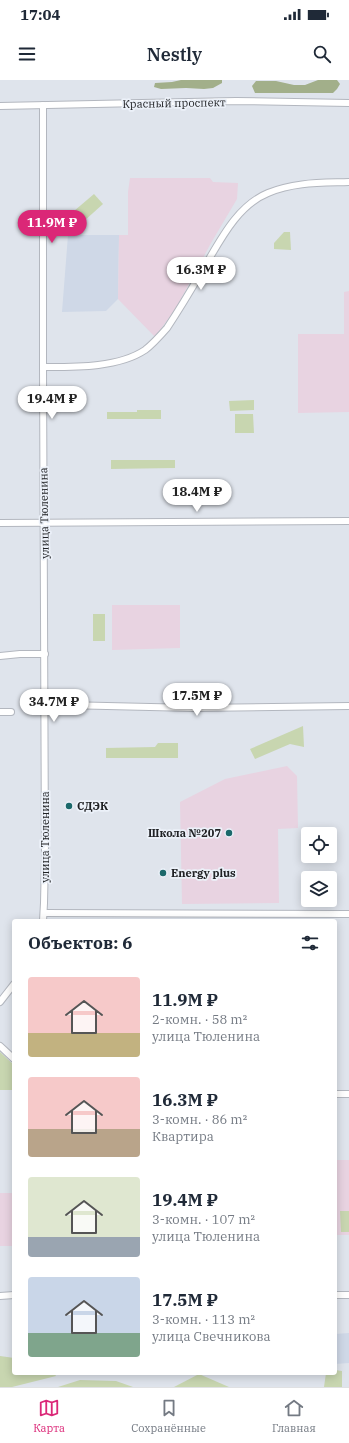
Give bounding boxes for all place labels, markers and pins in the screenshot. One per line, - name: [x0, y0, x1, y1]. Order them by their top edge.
- pin: 11.9M ₽: [15, 210, 89, 244]
- pin: 16.3M ₽: [164, 257, 238, 291]
- pin: 19.4M ₽: [15, 386, 89, 420]
- pin: 18.4M ₽: [160, 479, 234, 513]
- pin: 17.5M ₽: [160, 683, 234, 717]
- pin: 34.7M ₽: [17, 689, 91, 723]
- place label: СДЭК: [77, 799, 109, 813]
- marker: СДЭК: [64, 801, 74, 811]
- place label: Школа №207: [148, 826, 221, 840]
- marker: Школа №207: [224, 828, 234, 838]
- place label: Energy plus: [171, 866, 236, 880]
- marker: Energy plus: [158, 868, 168, 878]

